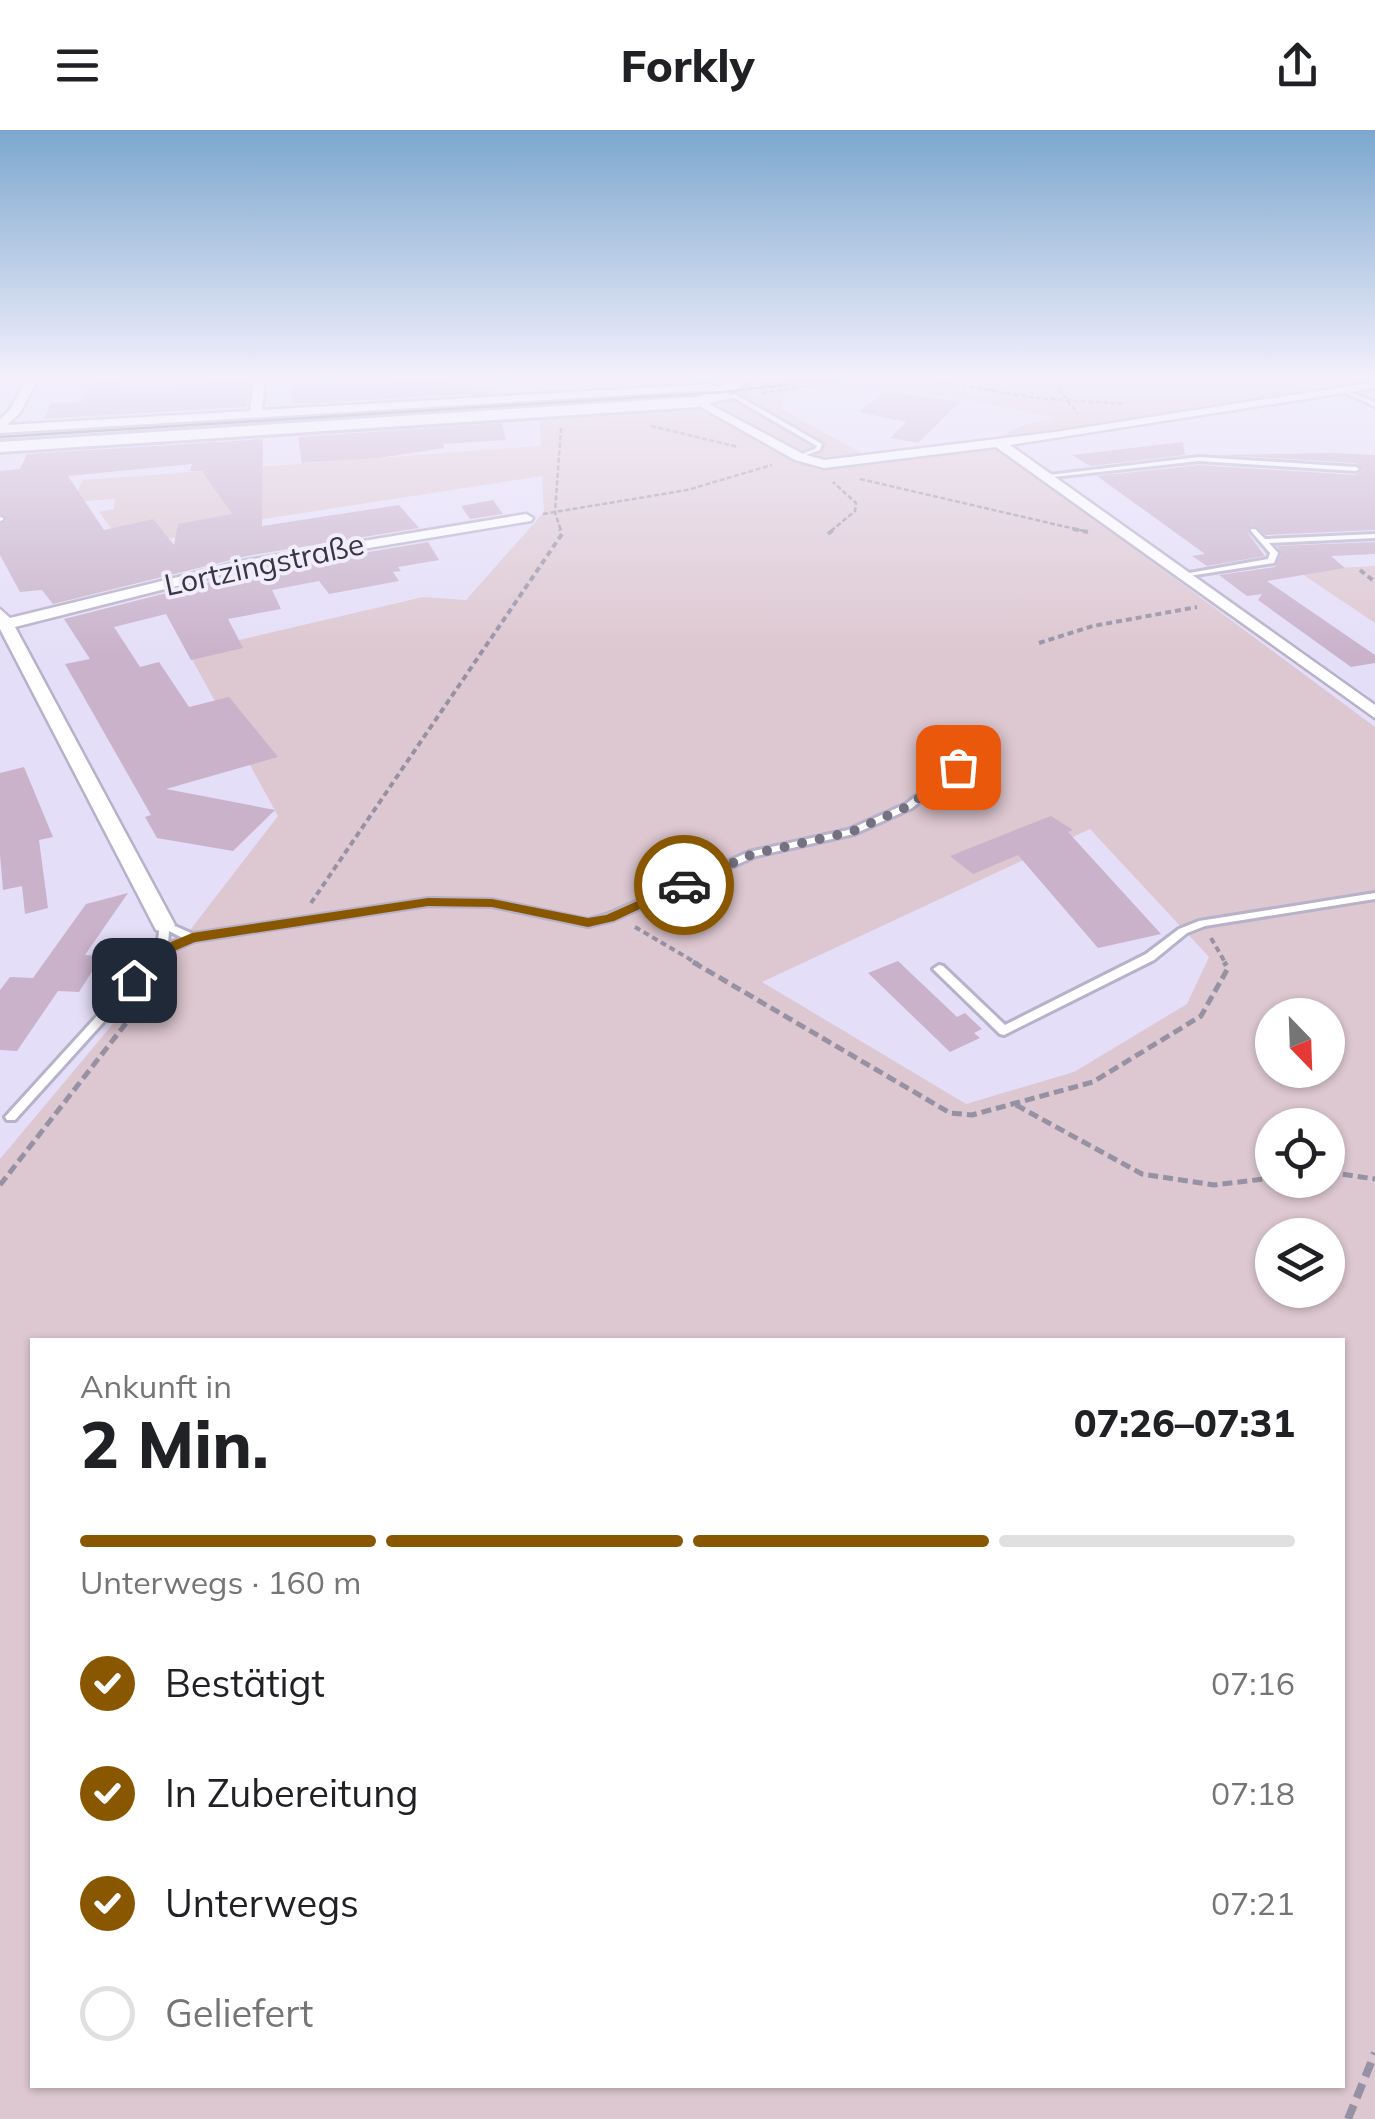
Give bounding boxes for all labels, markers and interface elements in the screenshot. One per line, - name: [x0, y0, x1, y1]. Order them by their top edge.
- text: Forkly: [621, 37, 754, 93]
- icon: menu: [50, 38, 105, 93]
- icon: share: [1270, 38, 1325, 93]
- street label: Lortzingstraße: [161, 524, 367, 604]
- pin: [916, 725, 1001, 810]
- icon: bag: [931, 740, 986, 795]
- courier: [634, 835, 734, 935]
- icon: car: [657, 858, 712, 913]
- pin: [92, 938, 177, 1023]
- icon: home: [107, 953, 162, 1008]
- north arrow: [1255, 998, 1345, 1088]
- map controls: [1255, 998, 1345, 1308]
- button: locate: [1255, 1108, 1345, 1198]
- button: layers: [1255, 1218, 1345, 1308]
- text: Ankunft in: [80, 1366, 232, 1406]
- text: 07:26–07:31: [1074, 1399, 1295, 1447]
- text: 2 Min.: [80, 1403, 269, 1484]
- text: Unterwegs · 160 m: [80, 1562, 361, 1602]
- icon: check: [80, 1656, 135, 1711]
- text: Bestätigt: [165, 1659, 325, 1707]
- text: 07:16: [1211, 1663, 1295, 1703]
- icon: check: [80, 1766, 135, 1821]
- text: In Zubereitung: [165, 1769, 418, 1817]
- text: 07:18: [1211, 1773, 1295, 1813]
- icon: check: [80, 1876, 135, 1931]
- text: Unterwegs: [165, 1879, 359, 1927]
- text: 07:21: [1211, 1883, 1295, 1923]
- text: Geliefert: [165, 1989, 313, 2037]

